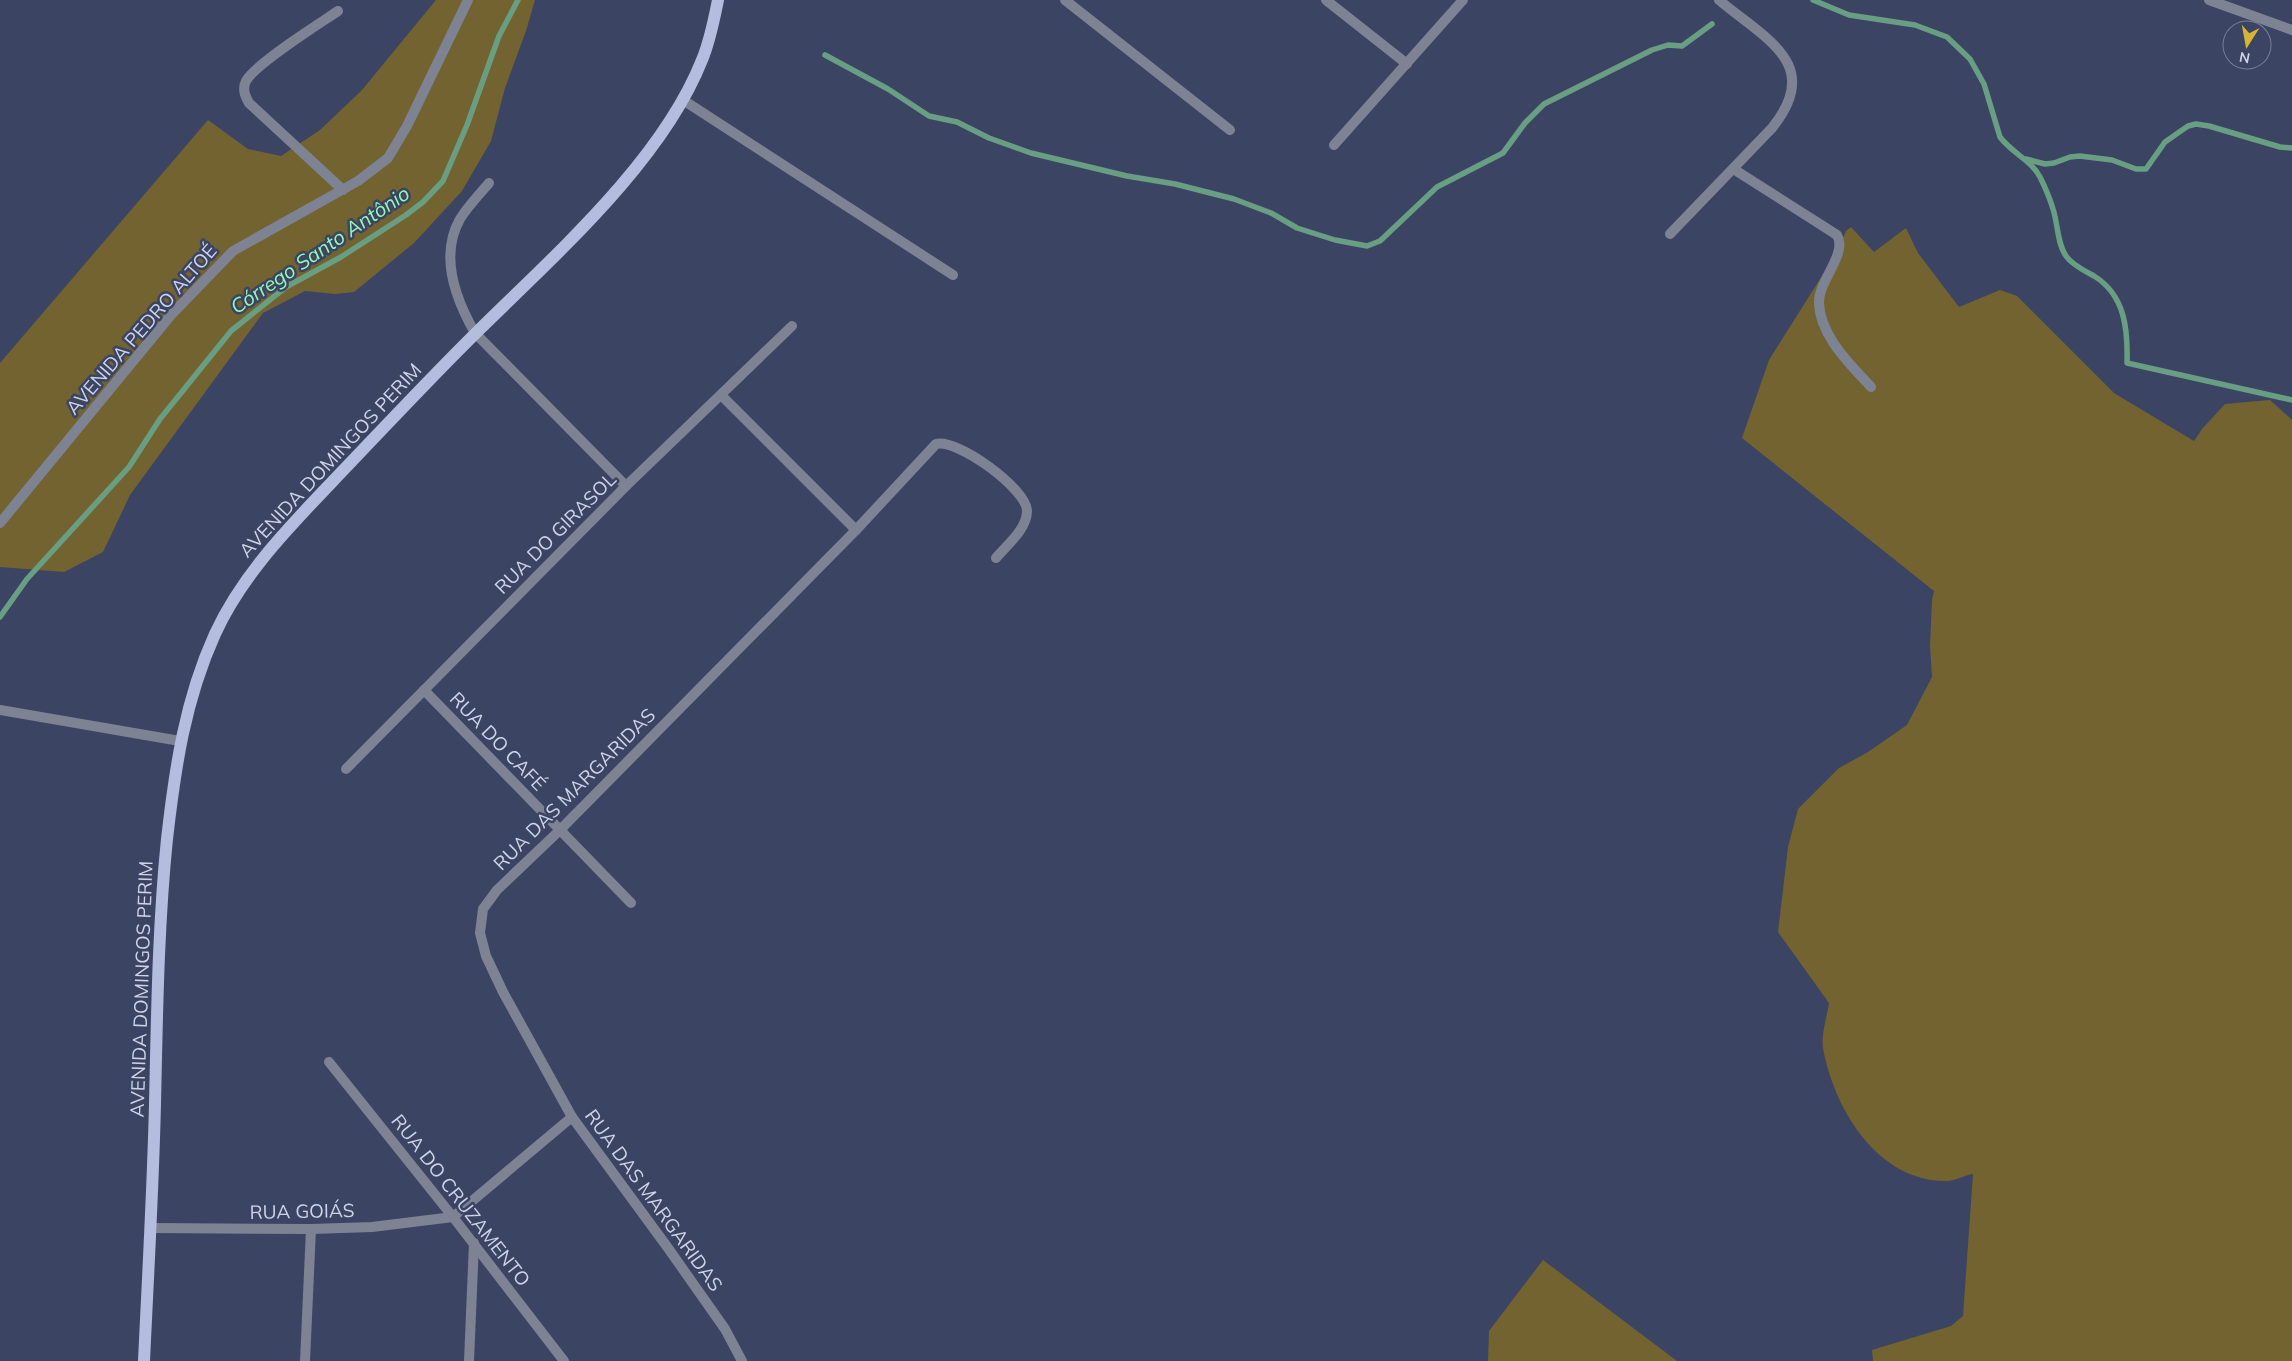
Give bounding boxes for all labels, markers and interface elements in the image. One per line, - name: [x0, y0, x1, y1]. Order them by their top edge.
- north arrow: [2222, 20, 2272, 70]
- text: N: [2238, 48, 2251, 68]
- water label: Córrego Santo Antônio: [225, 180, 414, 319]
- street label: AVENIDA PEDRO ALTOÉ: [60, 239, 222, 419]
- street label: AVENIDA DOMINGOS PERIM: [234, 358, 426, 562]
- street label: RUA DO GIRASOL: [489, 467, 621, 599]
- street label: RUA DO CAFÉ: [445, 687, 551, 795]
- street label: RUA DAS MARGARIDAS: [488, 703, 660, 875]
- street label: AVENIDA DOMINGOS PERIM: [125, 860, 157, 1118]
- street label: RUA DAS MARGARIDAS: [580, 1104, 728, 1296]
- street label: RUA DO CRUZAMENTO: [386, 1109, 536, 1291]
- street label: RUA GOIÁS: [249, 1198, 355, 1224]

